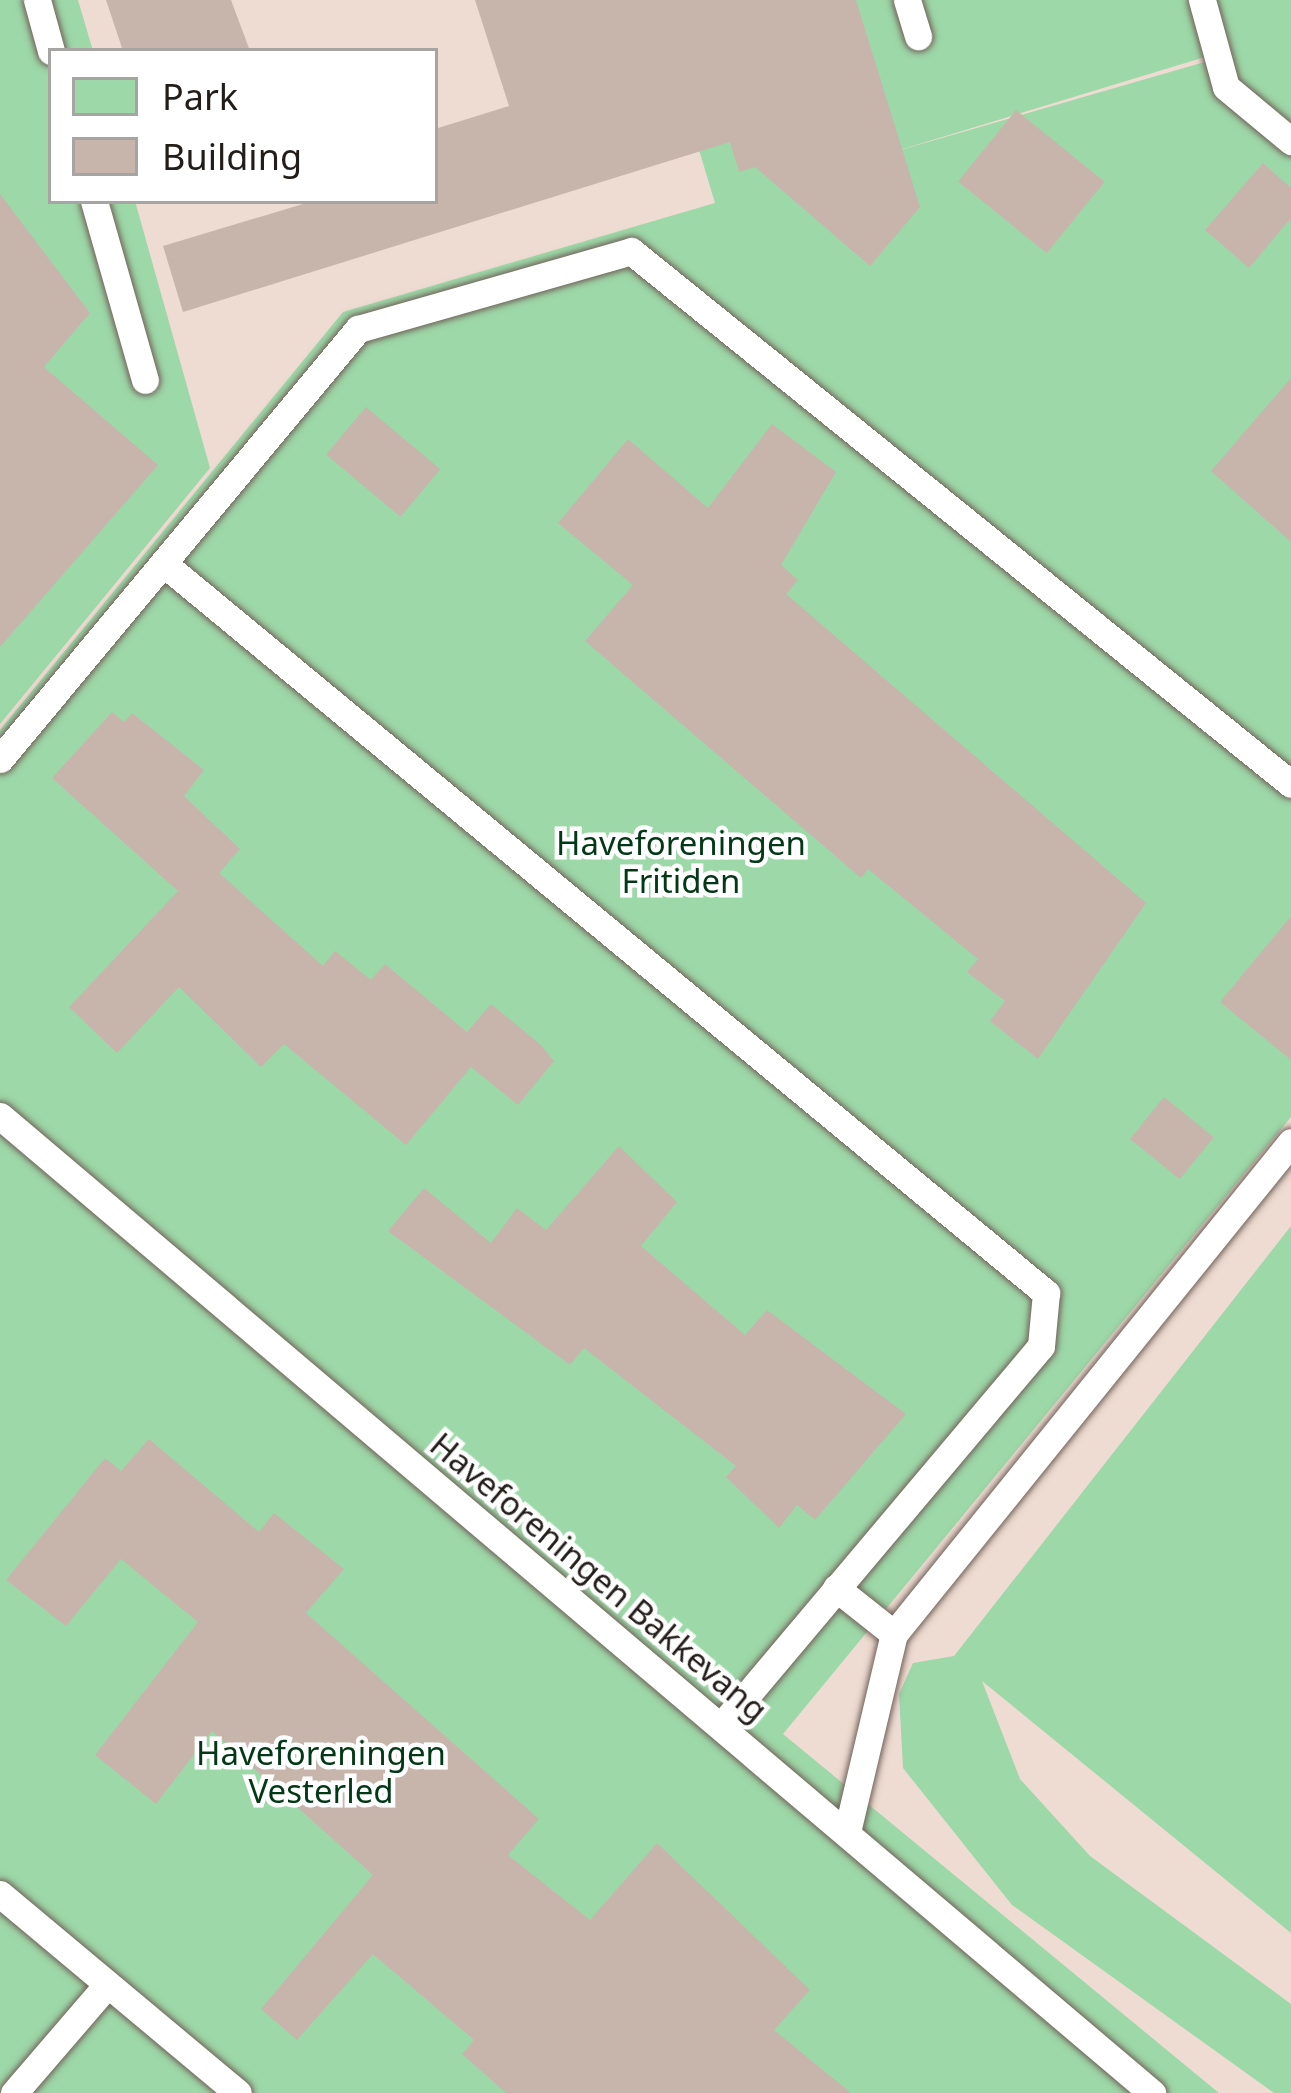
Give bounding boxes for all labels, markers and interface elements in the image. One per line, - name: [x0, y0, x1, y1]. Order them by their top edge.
- legend: [48, 48, 438, 204]
- text: Park: [162, 72, 238, 121]
- text: Building: [162, 132, 302, 181]
- park label: Haveforeningen Fritiden: [556, 823, 806, 901]
- street label: Haveforeningen Bakkevang: [423, 1424, 775, 1730]
- park label: Haveforeningen Vesterled: [196, 1733, 446, 1811]

